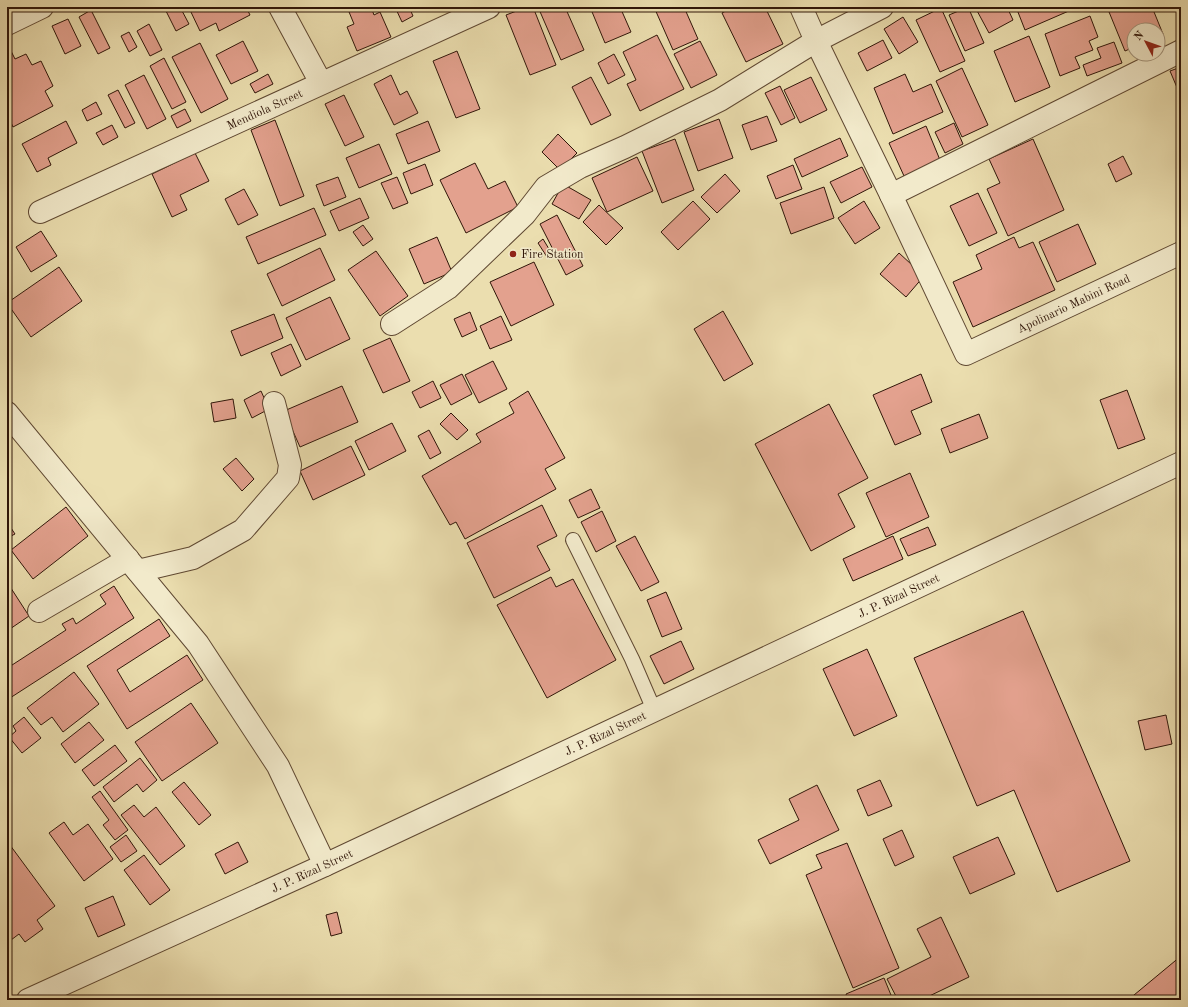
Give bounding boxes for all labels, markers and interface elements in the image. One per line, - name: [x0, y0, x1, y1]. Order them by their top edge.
- north arrow: [1126, 22, 1166, 62]
- text: N: [1133, 29, 1147, 43]
- street label: Mendiola Street: [225, 88, 305, 133]
- marker: Fire Station: [508, 249, 518, 259]
- place label: Fire Station: [521, 249, 584, 261]
- street label: Apolinario Mabini Road: [1016, 273, 1132, 336]
- street label: J. P. Rizal Street: [856, 572, 942, 621]
- street label: J. P. Rizal Street: [563, 710, 648, 758]
- street label: J. P. Rizal Street: [270, 848, 355, 896]

